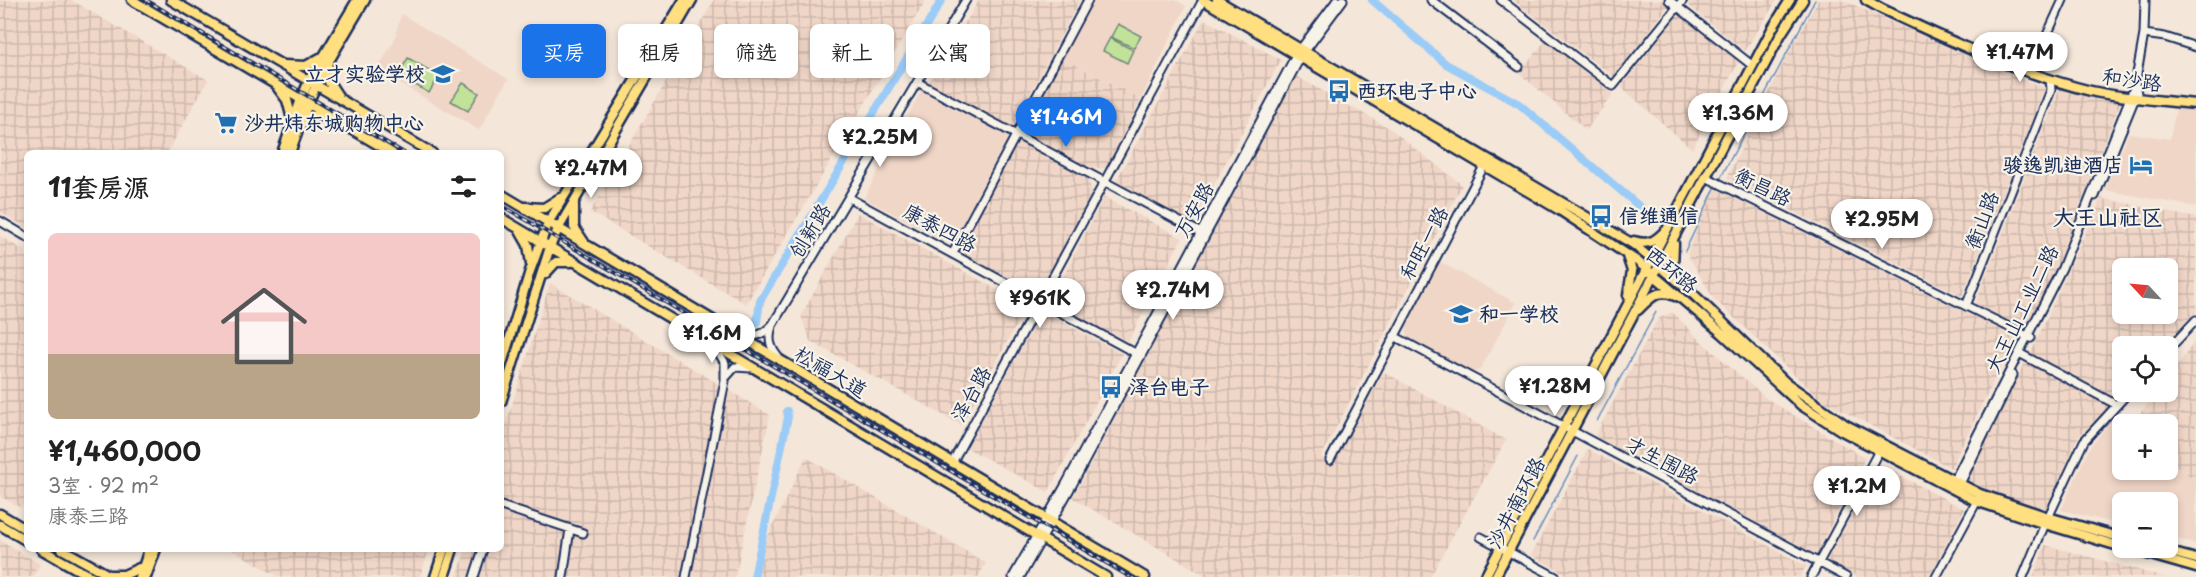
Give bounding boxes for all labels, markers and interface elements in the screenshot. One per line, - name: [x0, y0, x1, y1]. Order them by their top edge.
- chip: 买房: [522, 24, 606, 78]
- chip: 租房: [618, 24, 702, 78]
- chip: 筛选: [714, 24, 798, 78]
- chip: 新上: [810, 24, 894, 78]
- chip: 公寓: [906, 24, 990, 78]
- pin: ¥1.47M: [1971, 32, 2069, 83]
- text: ¥1.47M: [1986, 36, 2054, 66]
- place label: 立才实验学校: [305, 58, 425, 88]
- street label: 和沙路: [2100, 60, 2165, 98]
- school or university icon: 立才实验学校: [430, 61, 456, 87]
- place label: 西环电子中心: [1357, 75, 1477, 105]
- bus stop icon: 西环电子中心: [1326, 78, 1352, 104]
- pin: ¥1.36M: [1689, 93, 1787, 144]
- pin: ¥1.46M: [1017, 97, 1115, 148]
- text: ¥1.36M: [1702, 97, 1774, 127]
- text: ¥1.46M: [1030, 101, 1102, 131]
- place label: 沙井炜东城购物中心: [244, 107, 424, 137]
- supermarket icon: 沙井炜东城购物中心: [213, 110, 239, 136]
- pin: ¥2.25M: [831, 117, 929, 168]
- text: ¥2.25M: [842, 121, 918, 151]
- pin: ¥2.47M: [542, 148, 640, 199]
- place label: 骏逸凯迪酒店: [2003, 149, 2123, 179]
- text: ¥2.47M: [554, 152, 628, 182]
- hotel icon: 骏逸凯迪酒店: [2128, 152, 2154, 178]
- street label: 衡昌路: [1730, 159, 1798, 213]
- text: 11套房源: [48, 167, 150, 206]
- icon: filters: [447, 170, 480, 203]
- street label: 万安路: [1166, 175, 1221, 243]
- street label: 衡山路: [1956, 185, 2006, 253]
- street label: 康泰四路: [898, 195, 984, 260]
- street label: 创新路: [781, 196, 838, 264]
- street label: 和旺一路: [1391, 199, 1456, 285]
- pin: ¥2.95M: [1833, 199, 1931, 250]
- district label: 大王山社区: [2053, 199, 2163, 232]
- place label: 信维通信: [1619, 200, 1699, 230]
- bus stop icon: 信维通信: [1588, 203, 1614, 229]
- text: ¥2.95M: [1845, 203, 1919, 233]
- street label: 大王山工业二路: [1977, 238, 2066, 378]
- street label: 西环路: [1640, 239, 1706, 300]
- north arrow: [2112, 258, 2178, 324]
- map controls: [2112, 258, 2178, 558]
- pin: ¥2.74M: [1124, 270, 1222, 321]
- icon: home: [210, 272, 318, 380]
- text: ¥2.74M: [1136, 274, 1210, 304]
- pin: ¥961K: [998, 278, 1082, 329]
- text: ¥961K: [1009, 282, 1071, 312]
- place label: 和一学校: [1479, 298, 1559, 328]
- school or university icon: 和一学校: [1448, 301, 1474, 327]
- pin: ¥1.6M: [670, 313, 754, 364]
- text: ¥1.6M: [682, 317, 742, 347]
- button: locate: [2112, 336, 2178, 402]
- street label: 松福大道: [790, 338, 874, 405]
- street label: 泽台路: [942, 359, 998, 427]
- pin: ¥1.28M: [1506, 366, 1604, 417]
- text: ¥1.28M: [1519, 370, 1591, 400]
- place label: 泽台电子: [1129, 371, 1209, 401]
- bus stop icon: 泽台电子: [1098, 374, 1124, 400]
- button: +: [2112, 414, 2178, 480]
- street label: 才生围路: [1620, 427, 1706, 492]
- text: ¥1,460,000: [48, 431, 201, 470]
- street label: 沙井南环路: [1478, 450, 1552, 554]
- pin: ¥1.2M: [1815, 466, 1899, 517]
- text: 3室 · 92 m²: [48, 470, 159, 500]
- text: ¥1.2M: [1827, 470, 1887, 500]
- button: −: [2112, 492, 2178, 558]
- text: 康泰三路: [48, 500, 128, 530]

